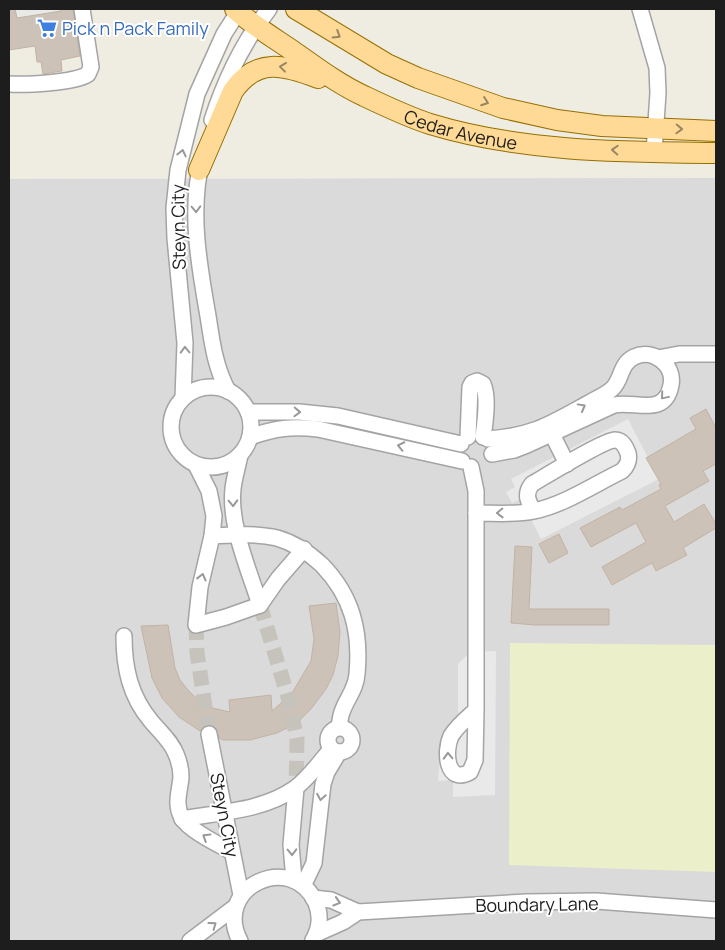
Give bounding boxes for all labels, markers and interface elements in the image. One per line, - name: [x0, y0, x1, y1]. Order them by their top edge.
- place label: Pick n Pack Family: [62, 16, 209, 40]
- supermarket icon: Pick n Pack Family: [36, 17, 58, 39]
- one-way arrow: [332, 28, 341, 38]
- one-way arrow: [279, 62, 287, 73]
- one-way arrow: [480, 96, 489, 106]
- street label: Cedar Avenue: [401, 104, 519, 155]
- one-way arrow: [676, 124, 684, 135]
- one-way arrow: [611, 145, 619, 156]
- one-way arrow: [176, 149, 187, 158]
- street label: Steyn City: [165, 183, 191, 270]
- one-way arrow: [191, 206, 201, 213]
- one-way arrow: [180, 345, 190, 353]
- one-way arrow: [661, 391, 670, 400]
- one-way arrow: [576, 403, 585, 413]
- one-way arrow: [294, 407, 301, 417]
- one-way arrow: [397, 441, 406, 452]
- one-way arrow: [228, 500, 239, 508]
- one-way arrow: [496, 508, 504, 518]
- one-way arrow: [196, 572, 207, 581]
- one-way arrow: [443, 752, 454, 760]
- street label: Steyn City: [205, 771, 245, 860]
- one-way arrow: [317, 793, 327, 801]
- one-way arrow: [203, 833, 212, 843]
- one-way arrow: [287, 848, 297, 856]
- street label: Boundary Lane: [475, 891, 599, 917]
- one-way arrow: [332, 897, 340, 907]
- one-way arrow: [207, 922, 217, 931]

